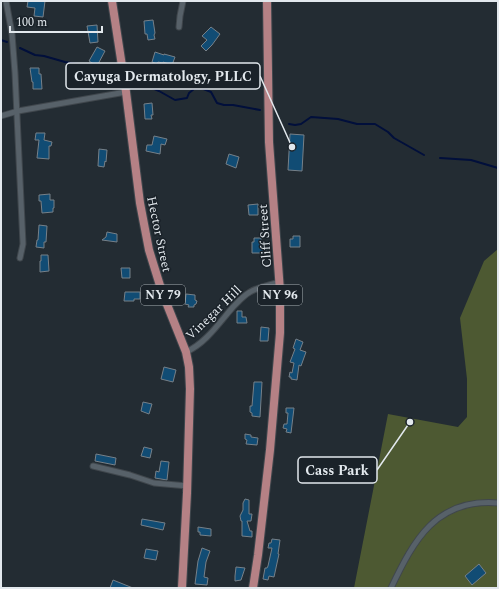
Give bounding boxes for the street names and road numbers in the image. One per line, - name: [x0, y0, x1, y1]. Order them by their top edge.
- street label: Hector Street: [141, 194, 177, 274]
- street label: Cliff Street: [253, 203, 277, 268]
- street label: Vinegar Hill: [181, 281, 246, 345]
- road number: NY 79: [141, 285, 185, 305]
- road number: NY 96: [258, 285, 302, 305]

